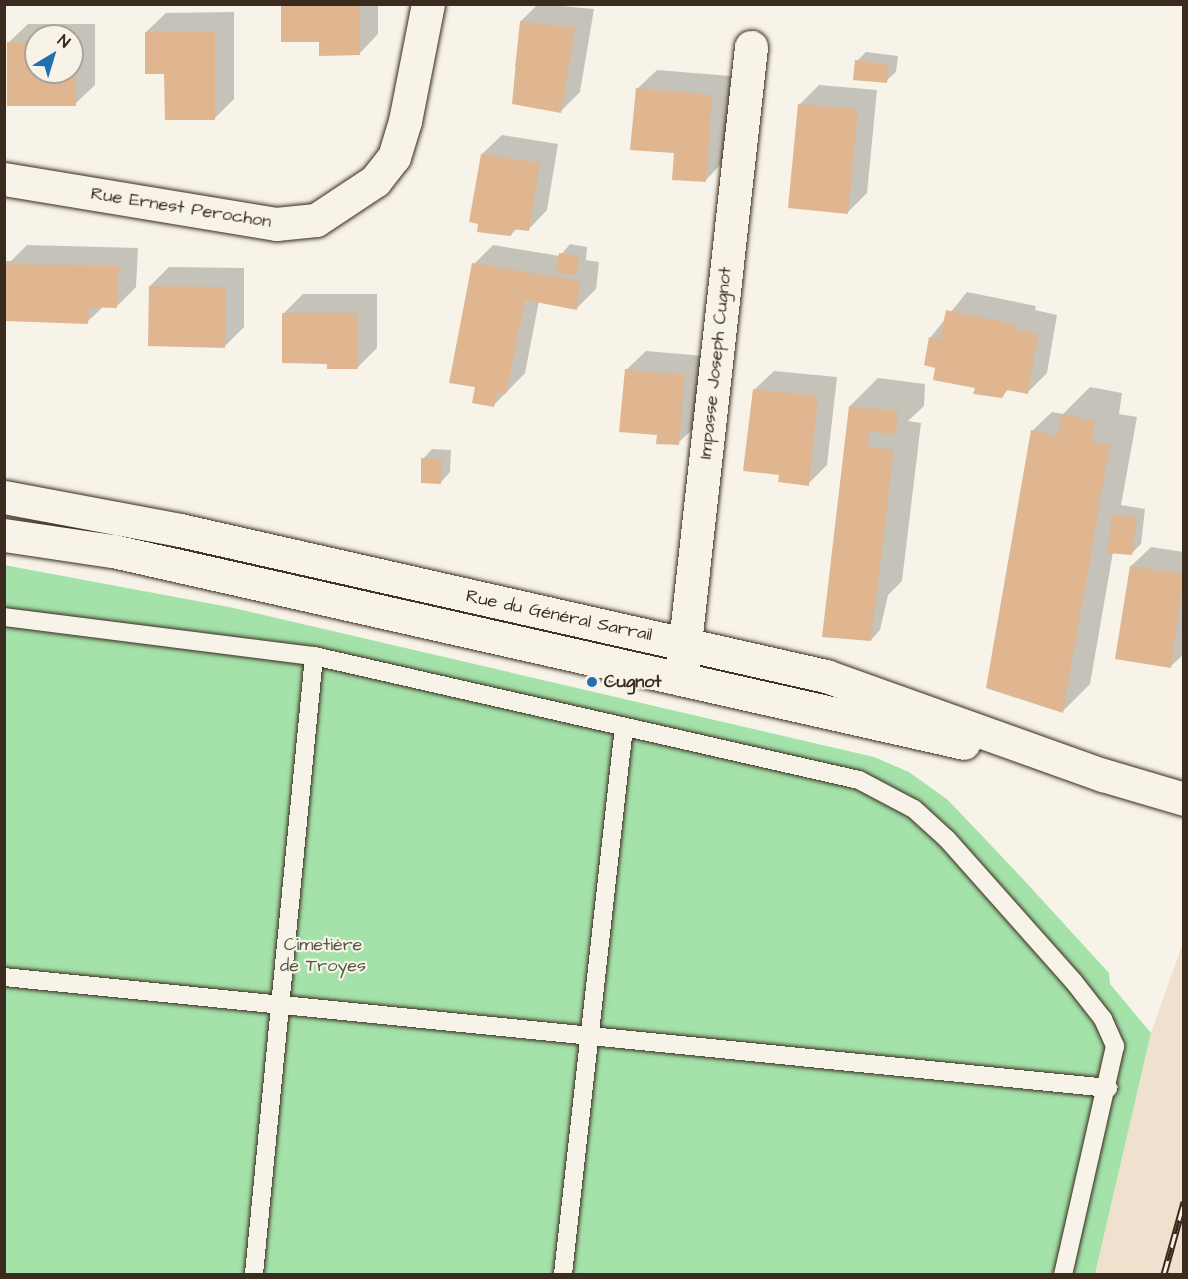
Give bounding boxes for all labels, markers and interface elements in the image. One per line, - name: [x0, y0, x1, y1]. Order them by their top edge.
- north arrow: [24, 24, 84, 84]
- text: N: [53, 30, 75, 53]
- street label: Rue Ernest Perochon: [89, 183, 273, 233]
- street label: Impasse Joseph Cugnot: [695, 266, 737, 460]
- street label: Rue du Général Sarrail: [464, 586, 654, 646]
- place label: Cugnot: [604, 671, 662, 693]
- marker: Cugnot: [585, 675, 599, 689]
- park label: Cimetière de Troyes: [280, 935, 366, 978]

